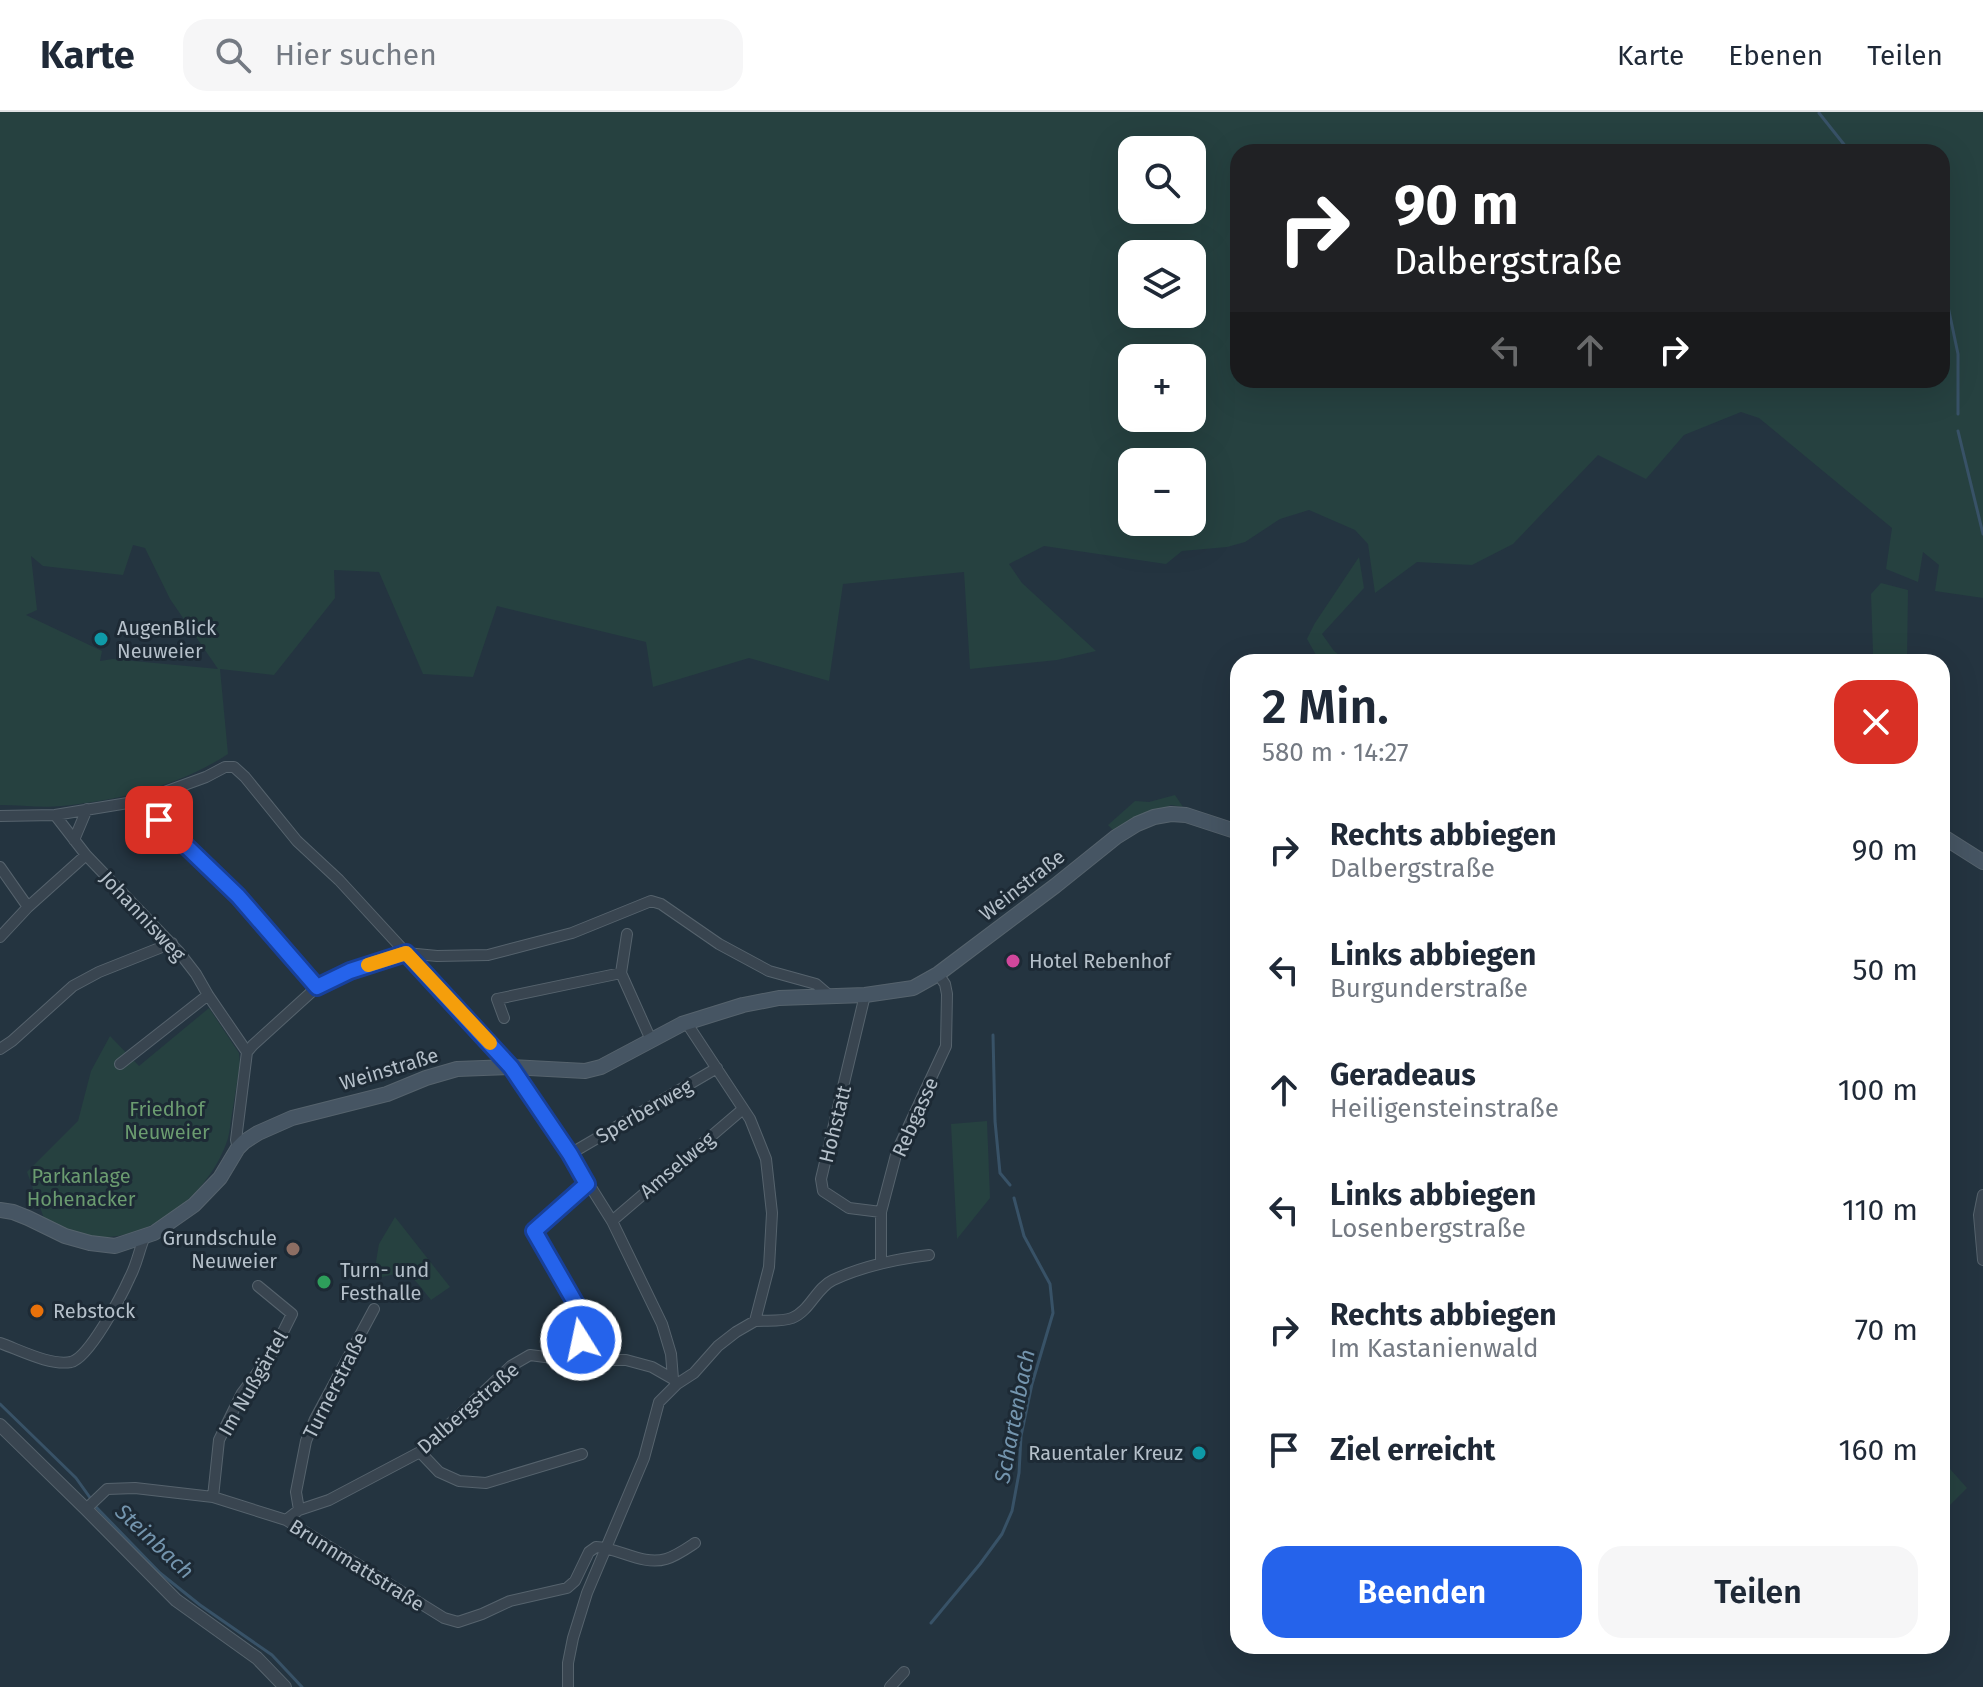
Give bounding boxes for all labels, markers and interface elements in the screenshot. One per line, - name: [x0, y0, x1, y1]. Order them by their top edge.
- search box: [183, 19, 743, 91]
- text: Karte: [40, 32, 135, 78]
- icon: search: [211, 33, 255, 77]
- text: Hier suchen: [275, 37, 437, 73]
- text: Karte: [1617, 39, 1684, 72]
- text: Ebenen: [1728, 39, 1823, 72]
- text: Teilen: [1867, 39, 1943, 72]
- map controls: [1118, 136, 1206, 536]
- button: search: [1118, 136, 1206, 224]
- text: 90 m: [1394, 172, 1519, 239]
- icon: right: [1262, 176, 1366, 280]
- button: layers: [1118, 240, 1206, 328]
- text: Dalbergstraße: [1394, 240, 1622, 284]
- icon: left: [1484, 328, 1528, 372]
- icon: ahead: [1568, 328, 1612, 372]
- icon: right: [1652, 328, 1696, 372]
- button: +: [1118, 344, 1206, 432]
- button: −: [1118, 448, 1206, 536]
- place label: AugenBlick Neuweier: [117, 616, 217, 663]
- marker: AugenBlick Neuweier: [92, 630, 110, 648]
- text: 2 Min.: [1262, 678, 1389, 736]
- button: close: [1834, 680, 1918, 764]
- text: 580 m · 14:27: [1262, 737, 1409, 768]
- pin: [125, 786, 193, 854]
- icon: arrive: [137, 798, 181, 842]
- text: Rechts abbiegen: [1330, 817, 1557, 853]
- icon: right: [1262, 828, 1306, 872]
- text: 90 m: [1852, 832, 1918, 868]
- street label: Weinstraße: [974, 844, 1070, 926]
- text: Dalbergstraße: [1330, 853, 1495, 884]
- street label: Johannisweg: [95, 866, 191, 966]
- text: Links abbiegen: [1330, 937, 1536, 973]
- icon: left: [1262, 948, 1306, 992]
- place label: Hotel Rebenhof: [1029, 949, 1172, 973]
- marker: Hotel Rebenhof: [1004, 952, 1022, 970]
- text: 50 m: [1853, 952, 1918, 988]
- text: Burgunderstraße: [1330, 973, 1528, 1004]
- street label: Weinstraße: [337, 1043, 441, 1095]
- text: Geradeaus: [1330, 1057, 1476, 1093]
- icon: ahead: [1262, 1068, 1306, 1112]
- text: 100 m: [1838, 1072, 1918, 1108]
- street label: Sperberweg: [591, 1073, 697, 1148]
- street label: Rebgasse: [887, 1073, 943, 1161]
- street label: Hohstatt: [814, 1082, 856, 1165]
- text: Heiligensteinstraße: [1330, 1093, 1559, 1124]
- park label: Friedhof Neuweier: [124, 1097, 210, 1144]
- street label: Amselweg: [635, 1126, 720, 1203]
- park label: Parkanlage Hohenacker: [27, 1164, 136, 1211]
- text: Links abbiegen: [1330, 1177, 1536, 1213]
- icon: left: [1262, 1188, 1306, 1232]
- text: 110 m: [1842, 1192, 1918, 1228]
- text: Losenbergstraße: [1330, 1213, 1526, 1244]
- place label: Grundschule Neuweier: [162, 1226, 277, 1273]
- marker: Grundschule Neuweier: [284, 1240, 302, 1258]
- place label: Turn- und Festhalle: [340, 1258, 429, 1305]
- marker: Turn- und Festhalle: [315, 1273, 333, 1291]
- text: Rechts abbiegen: [1330, 1297, 1557, 1333]
- position arrow: [539, 1298, 623, 1382]
- place label: Rebstock: [53, 1299, 136, 1323]
- marker: Rebstock: [28, 1302, 46, 1320]
- icon: right: [1262, 1308, 1306, 1352]
- text: 70 m: [1855, 1312, 1918, 1348]
- street label: Im Nußgärtel: [213, 1326, 293, 1440]
- street label: Turnerstraße: [298, 1328, 372, 1442]
- text: Im Kastanienwald: [1330, 1333, 1539, 1364]
- water label: Schartenbach: [988, 1347, 1041, 1486]
- street label: Dalbergstraße: [412, 1357, 524, 1459]
- icon: arrive: [1262, 1428, 1306, 1472]
- text: Ziel erreicht: [1330, 1432, 1495, 1468]
- text: 160 m: [1839, 1432, 1918, 1468]
- place label: Rauentaler Kreuz: [1028, 1441, 1183, 1465]
- marker: Rauentaler Kreuz: [1190, 1444, 1208, 1462]
- water label: Steinbach: [109, 1497, 200, 1585]
- street label: Brunnmattstraße: [285, 1514, 429, 1616]
- button: Beenden: [1262, 1546, 1582, 1638]
- button: Teilen: [1598, 1546, 1918, 1638]

